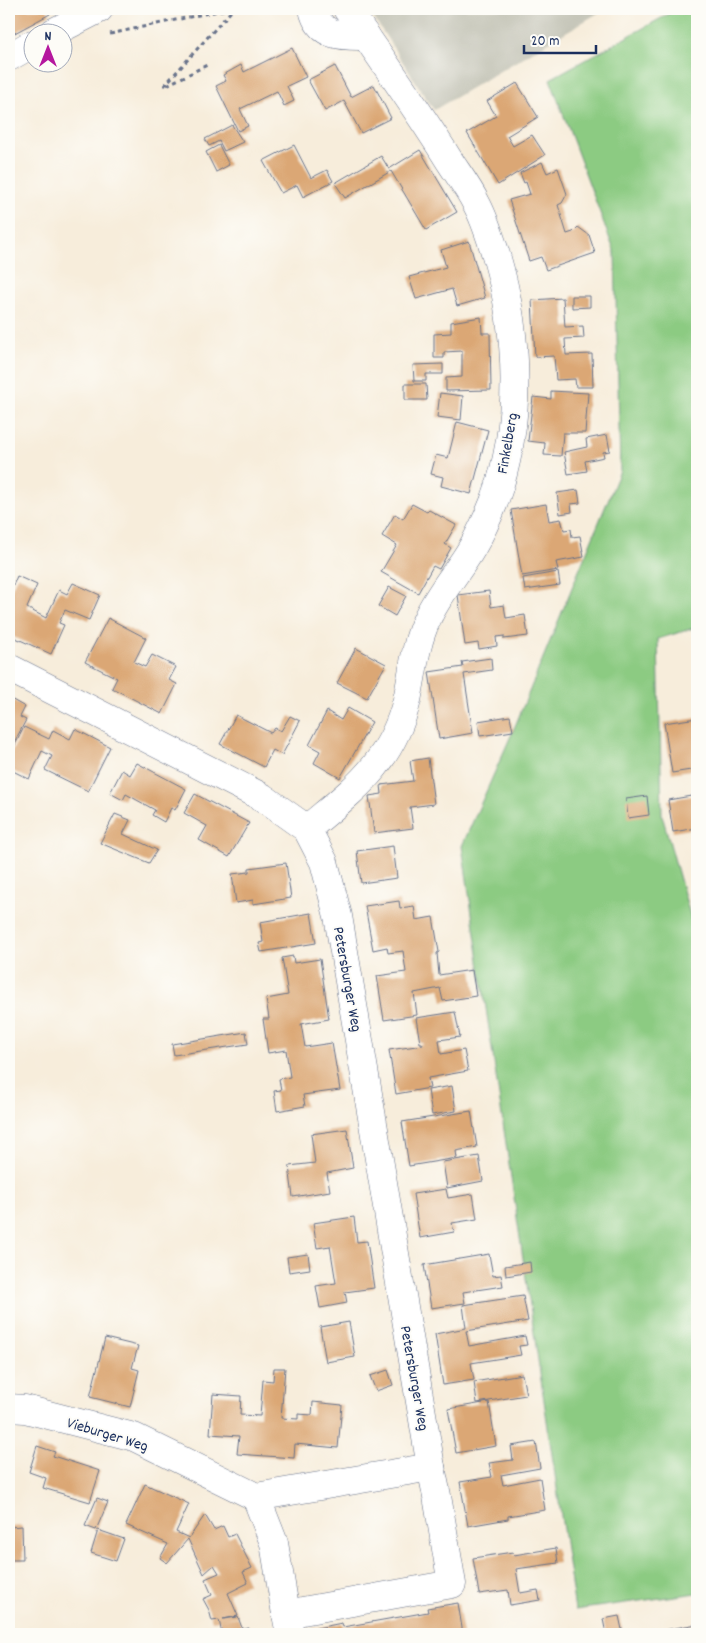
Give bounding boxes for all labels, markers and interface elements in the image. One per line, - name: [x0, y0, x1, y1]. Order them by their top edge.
- north arrow: [22, 22, 72, 72]
- scale bar: [524, 22, 596, 54]
- text: N: [45, 27, 52, 47]
- text: 20 m: [531, 31, 559, 53]
- street label: Finkelberg: [492, 411, 525, 476]
- street label: Petersburger Weg: [326, 925, 367, 1034]
- street label: Petersburger Weg: [393, 1324, 434, 1433]
- street label: Vieburger Weg: [64, 1412, 151, 1459]

